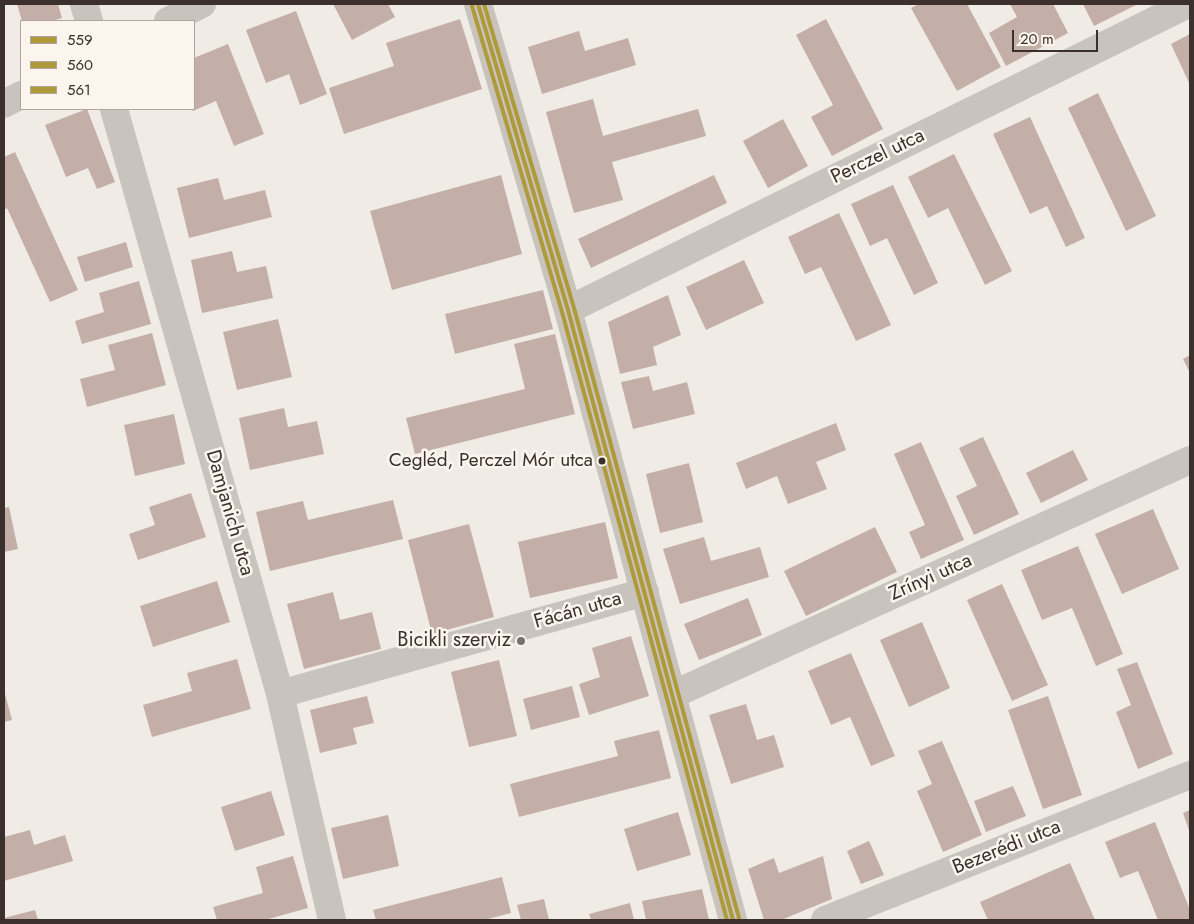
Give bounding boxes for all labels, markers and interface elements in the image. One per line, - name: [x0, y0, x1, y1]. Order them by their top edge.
- legend: [20, 20, 195, 110]
- scale bar: [1014, 20, 1100, 52]
- text: 20 m: [1020, 28, 1054, 50]
- text: 559: [67, 29, 93, 51]
- text: 560: [67, 54, 93, 76]
- text: 561: [67, 79, 91, 101]
- street label: Perczel utca: [827, 124, 929, 190]
- street label: Damjanich utca: [200, 447, 258, 579]
- place label: Cegléd, Perczel Mór utca: [389, 450, 593, 472]
- marker: Cegléd, Perczel Mór utca: [597, 456, 607, 466]
- street label: Zrínyi utca: [886, 549, 976, 607]
- street label: Fácán utca: [531, 587, 625, 635]
- place label: Bicikli szerviz: [397, 629, 511, 653]
- marker: Bicikli szerviz: [515, 635, 527, 647]
- street label: Bezerédi utca: [950, 815, 1064, 881]

